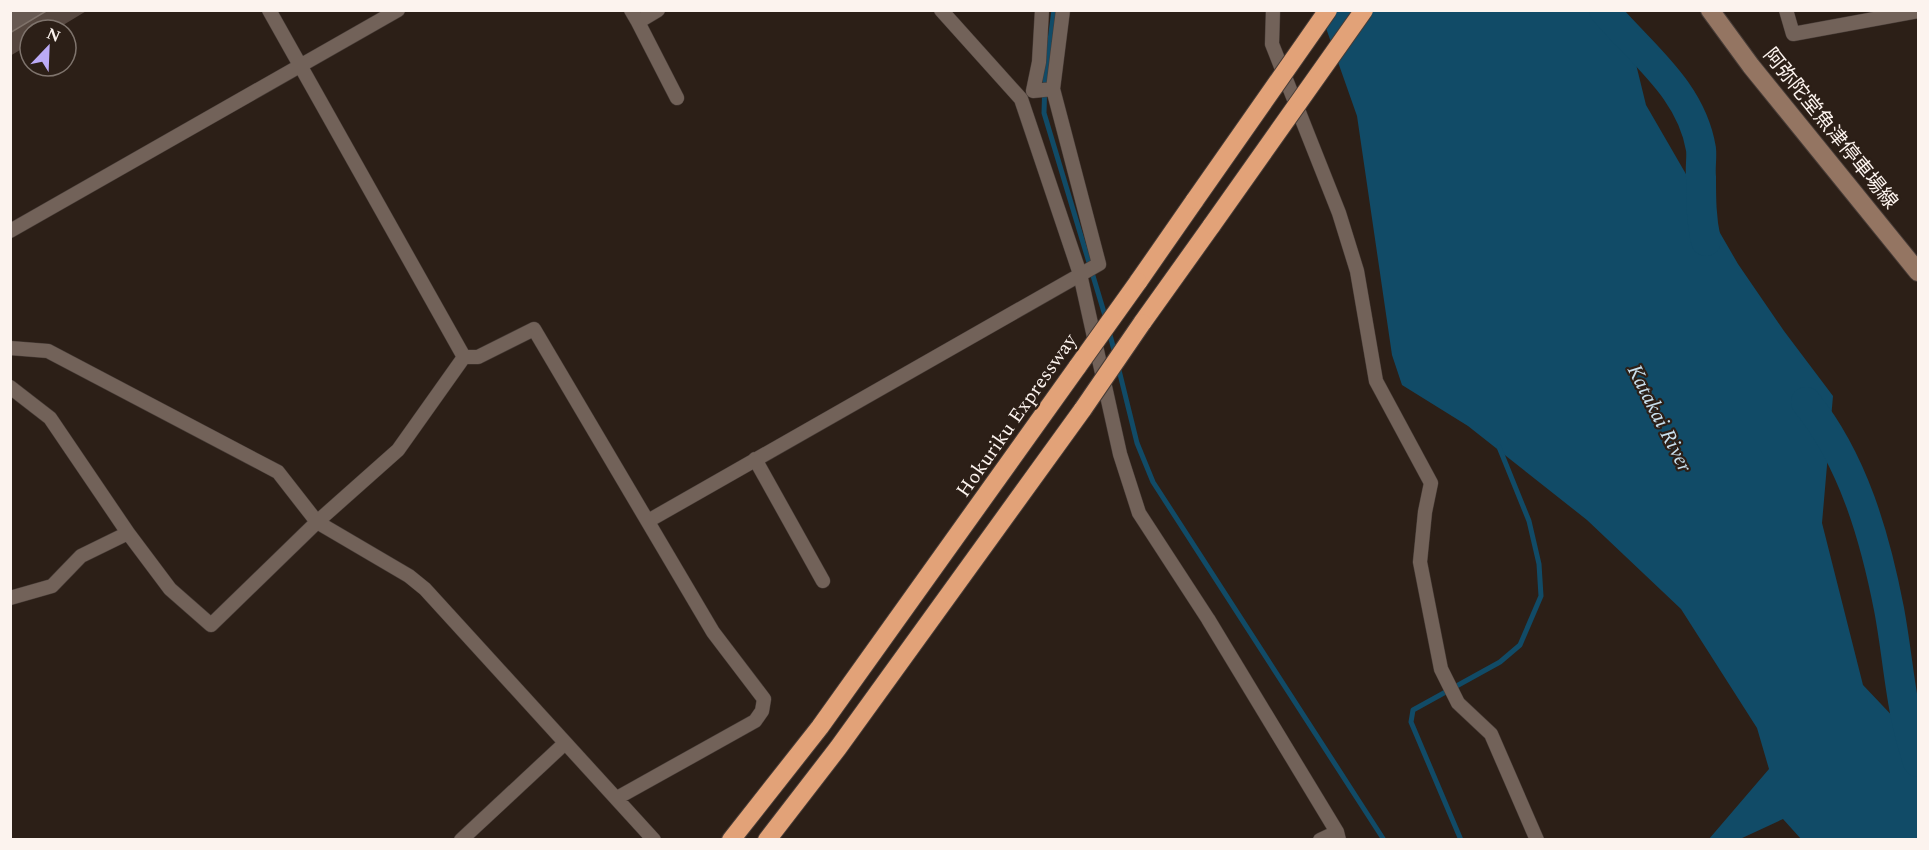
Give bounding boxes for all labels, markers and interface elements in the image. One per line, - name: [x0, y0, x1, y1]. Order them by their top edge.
- north arrow: [18, 18, 78, 78]
- text: N: [43, 22, 64, 49]
- street label: 阿弥陀堂魚津停車場線: [1756, 41, 1905, 216]
- street label: Hokuriku Expressway: [949, 326, 1086, 504]
- water label: Katakai River: [1618, 359, 1700, 479]

